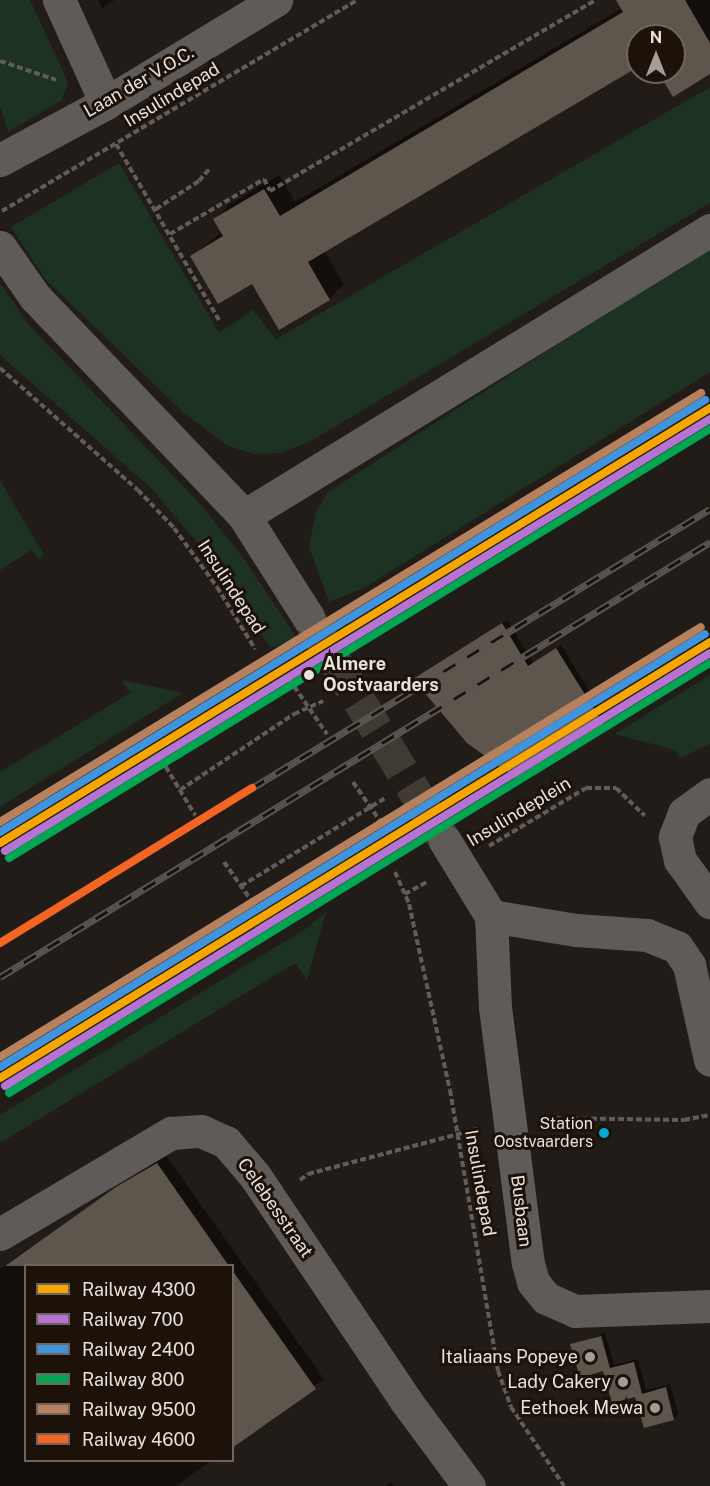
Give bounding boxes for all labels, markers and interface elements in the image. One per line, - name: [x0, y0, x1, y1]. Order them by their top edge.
- north arrow: [626, 24, 686, 84]
- text: N: [650, 28, 662, 47]
- street label: Laan der V.O.C.: [80, 42, 198, 122]
- street label: Insulindepad: [120, 58, 224, 132]
- street label: Insulindepad: [193, 536, 269, 638]
- place label: Almere Oostvaarders: [323, 654, 439, 696]
- marker: Almere Oostvaarders: [300, 666, 318, 684]
- street label: Insulindeplein: [463, 773, 575, 851]
- place label: Station Oostvaarders: [494, 1114, 593, 1152]
- marker: Station Oostvaarders: [598, 1127, 610, 1139]
- street label: Insulindepad: [460, 1128, 500, 1238]
- street label: Celebesstraat: [233, 1154, 317, 1262]
- street label: Busbaan: [506, 1174, 536, 1248]
- legend: [24, 1264, 234, 1462]
- text: Railway 4300: [82, 1279, 196, 1300]
- text: Railway 700: [82, 1309, 183, 1330]
- text: Railway 2400: [82, 1339, 195, 1360]
- place label: Italiaans Popeye: [441, 1346, 578, 1368]
- marker: Italiaans Popeye: [583, 1350, 597, 1364]
- text: Railway 800: [82, 1369, 185, 1390]
- place label: Lady Cakery: [507, 1371, 611, 1393]
- marker: Lady Cakery: [616, 1375, 630, 1389]
- place label: Eethoek Mewa: [520, 1397, 643, 1419]
- text: Railway 9500: [82, 1399, 196, 1420]
- marker: Eethoek Mewa: [648, 1401, 662, 1415]
- text: Railway 4600: [82, 1429, 195, 1450]

